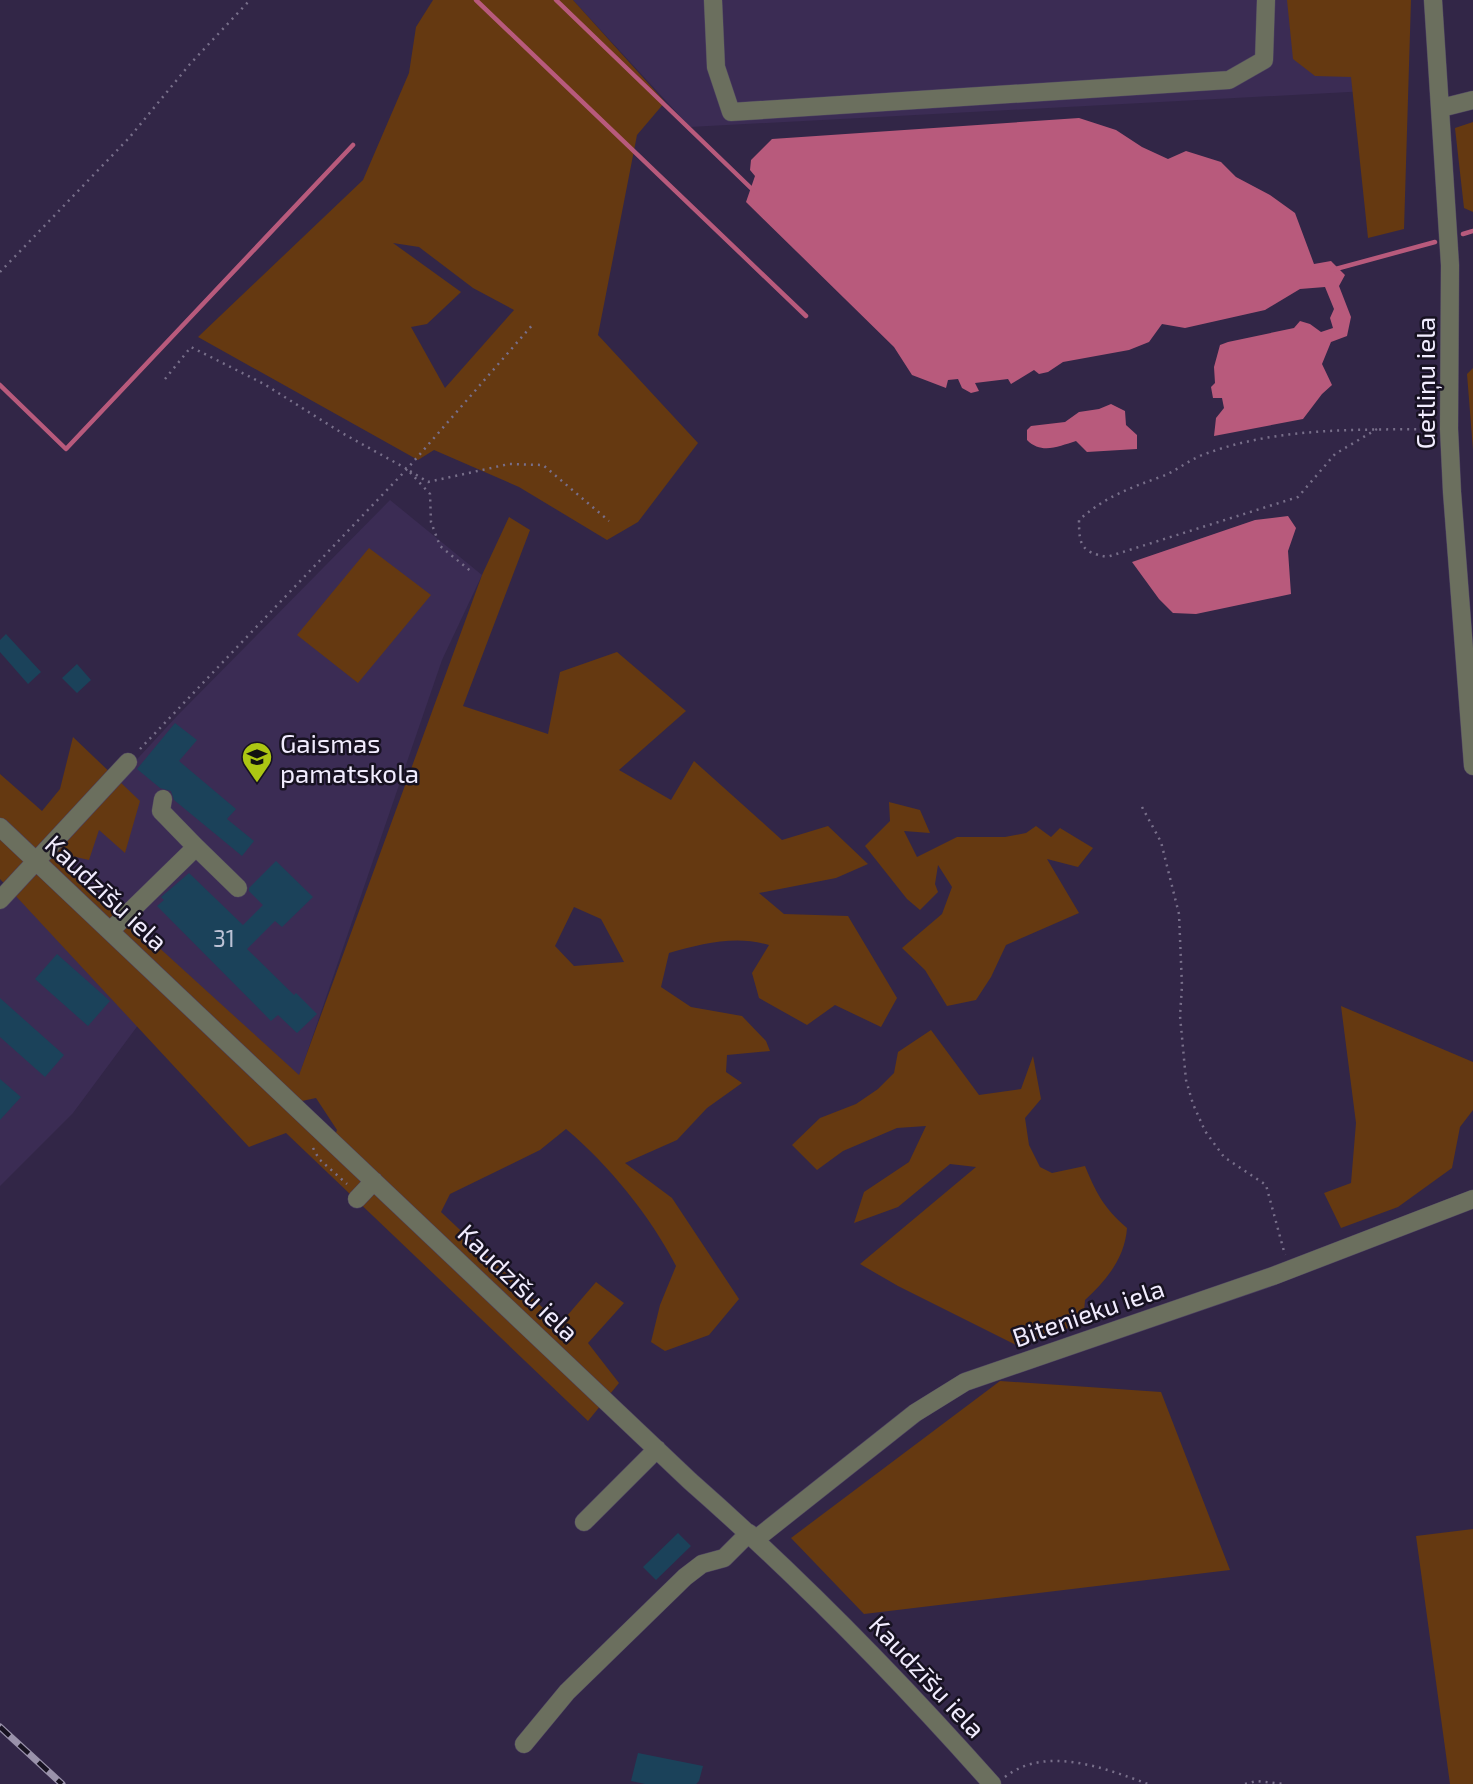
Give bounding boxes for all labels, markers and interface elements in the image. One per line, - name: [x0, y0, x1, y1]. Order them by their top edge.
- street label: Getliņu iela: [1409, 317, 1442, 449]
- place label: Gaismas pamatskola: [280, 727, 419, 788]
- school or university icon: Gaismas pamatskola: [240, 740, 274, 784]
- street label: Kaudzīšu iela: [40, 828, 174, 956]
- house number: 31: [213, 924, 235, 952]
- street label: Kaudzīšu iela: [452, 1217, 586, 1347]
- street label: Bitenieku iela: [1008, 1272, 1168, 1352]
- street label: Kaudzīšu iela: [864, 1609, 992, 1743]

